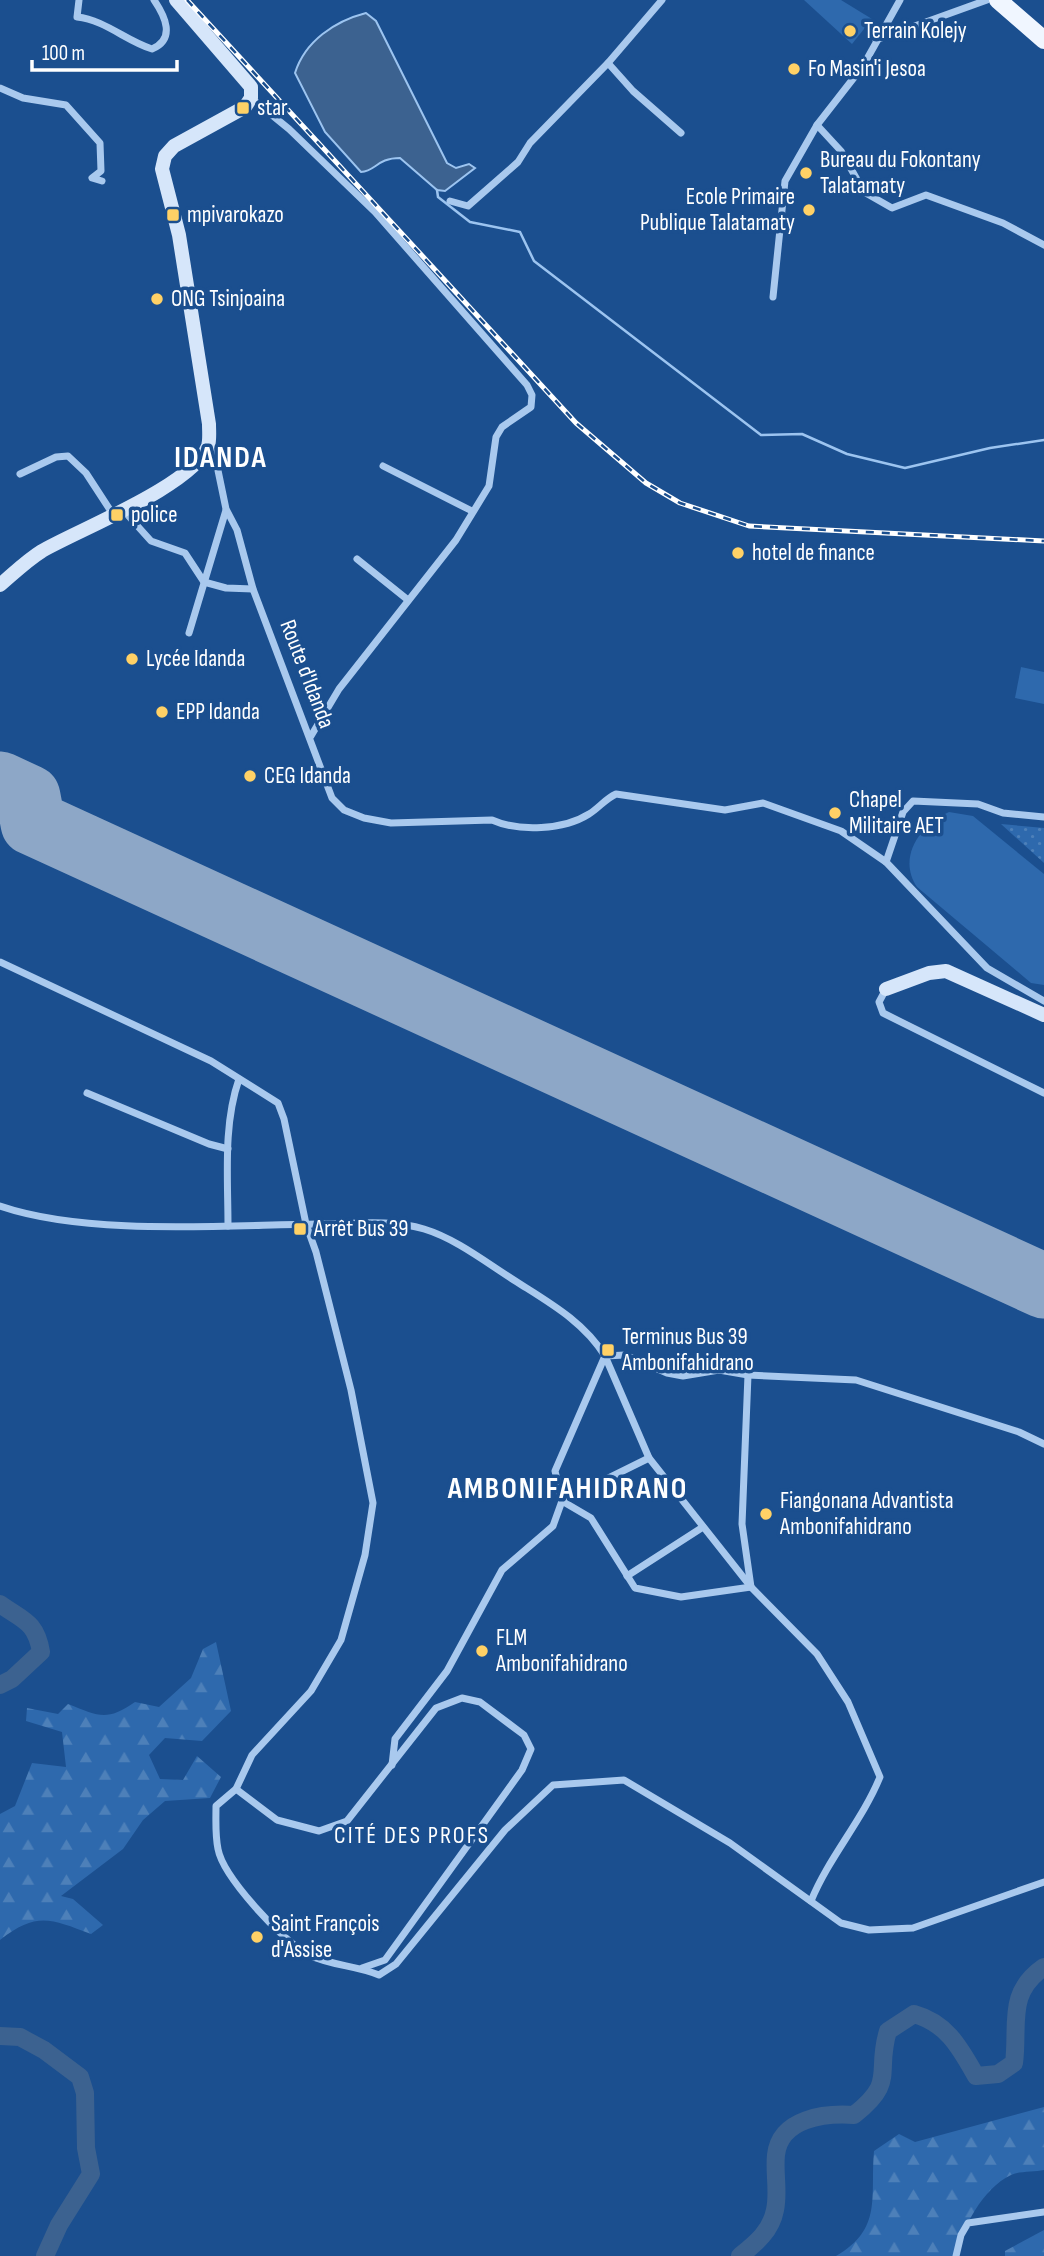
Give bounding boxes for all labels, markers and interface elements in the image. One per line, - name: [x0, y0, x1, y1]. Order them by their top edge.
- place label: Terrain Kolejy: [864, 17, 967, 45]
- marker: Terrain Kolejy: [842, 23, 858, 39]
- scale bar: [32, 28, 177, 72]
- text: 100 m: [42, 41, 85, 66]
- place label: Fo Masin'i Jesoa: [808, 55, 926, 83]
- marker: Fo Masin'i Jesoa: [786, 61, 802, 77]
- place label: star: [257, 94, 288, 122]
- marker: star: [235, 100, 251, 116]
- place label: Bureau du Fokontany Talatamaty: [820, 146, 981, 200]
- marker: Bureau du Fokontany Talatamaty: [798, 165, 814, 181]
- place label: Ecole Primaire Publique Talatamaty: [640, 183, 795, 237]
- place label: mpivarokazo: [187, 201, 284, 229]
- marker: Ecole Primaire Publique Talatamaty: [801, 202, 817, 218]
- marker: mpivarokazo: [165, 207, 181, 223]
- place label: ONG Tsinjoaina: [171, 285, 285, 313]
- marker: ONG Tsinjoaina: [149, 291, 165, 307]
- district label: IDANDA: [174, 440, 268, 476]
- place label: police: [131, 501, 177, 529]
- marker: police: [109, 507, 125, 523]
- place label: hotel de finance: [752, 539, 875, 567]
- marker: hotel de finance: [730, 545, 746, 561]
- street label: Route d'Idanda: [274, 616, 340, 732]
- place label: Lycée Idanda: [146, 645, 245, 673]
- marker: Lycée Idanda: [124, 651, 140, 667]
- place label: EPP Idanda: [176, 698, 260, 726]
- marker: EPP Idanda: [154, 704, 170, 720]
- place label: CEG Idanda: [264, 762, 351, 790]
- marker: CEG Idanda: [242, 768, 258, 784]
- place label: Chapel Militaire AET: [849, 786, 944, 840]
- marker: Chapel Militaire AET: [827, 805, 843, 821]
- place label: Arrêt Bus 39: [313, 1215, 409, 1243]
- marker: Arrêt Bus 39: [292, 1221, 308, 1237]
- place label: Terminus Bus 39 Ambonifahidrano: [621, 1323, 754, 1377]
- marker: Terminus Bus 39 Ambonifahidrano: [600, 1342, 616, 1358]
- district label: AMBONIFAHIDRANO: [447, 1471, 688, 1507]
- place label: Fiangonana Advantista Ambonifahidrano: [779, 1487, 954, 1541]
- marker: Fiangonana Advantista Ambonifahidrano: [758, 1506, 774, 1522]
- place label: FLM Ambonifahidrano: [495, 1624, 628, 1678]
- marker: FLM Ambonifahidrano: [474, 1643, 490, 1659]
- district label: CITÉ DES PROFS: [334, 1821, 490, 1850]
- place label: Saint François d'Assise: [271, 1910, 379, 1964]
- marker: Saint François d'Assise: [249, 1929, 265, 1945]

